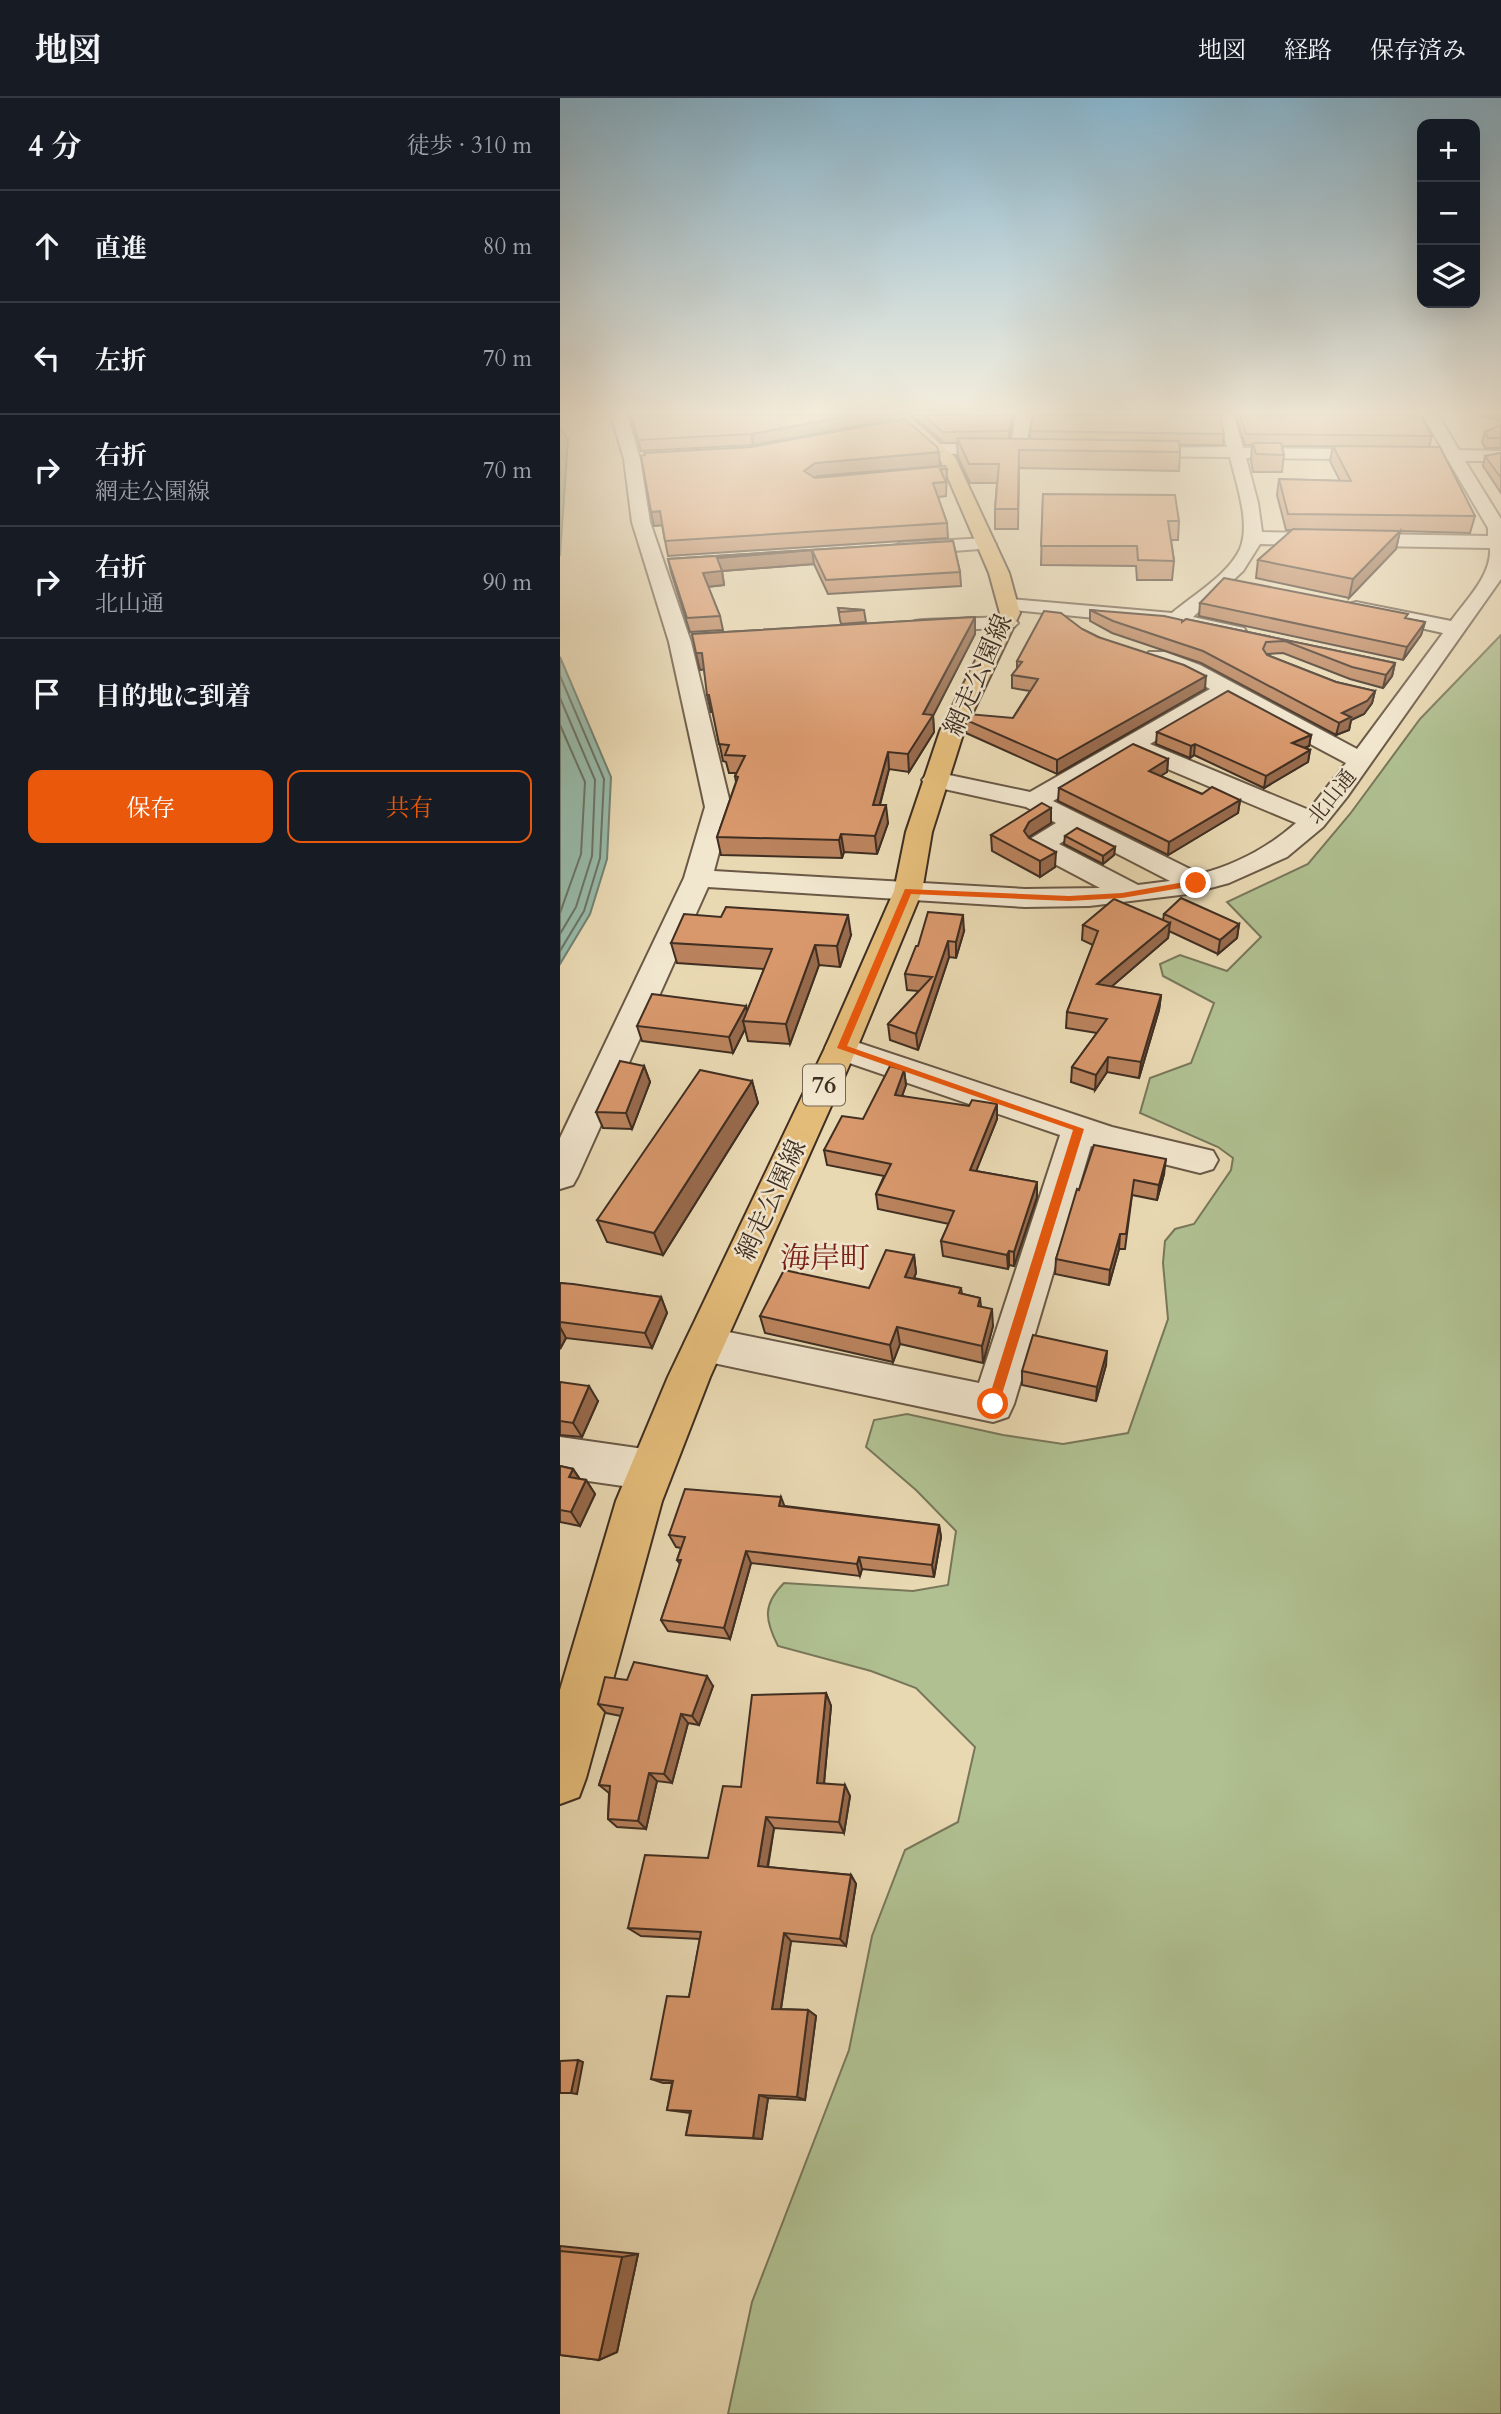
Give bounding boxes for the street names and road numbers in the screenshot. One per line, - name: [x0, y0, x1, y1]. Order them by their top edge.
- street label: 網走公園線: [936, 608, 1020, 742]
- street label: 北山通: [1301, 763, 1363, 831]
- road number: 76: [803, 1065, 845, 1105]
- street label: 網走公園線: [728, 1134, 814, 1266]

